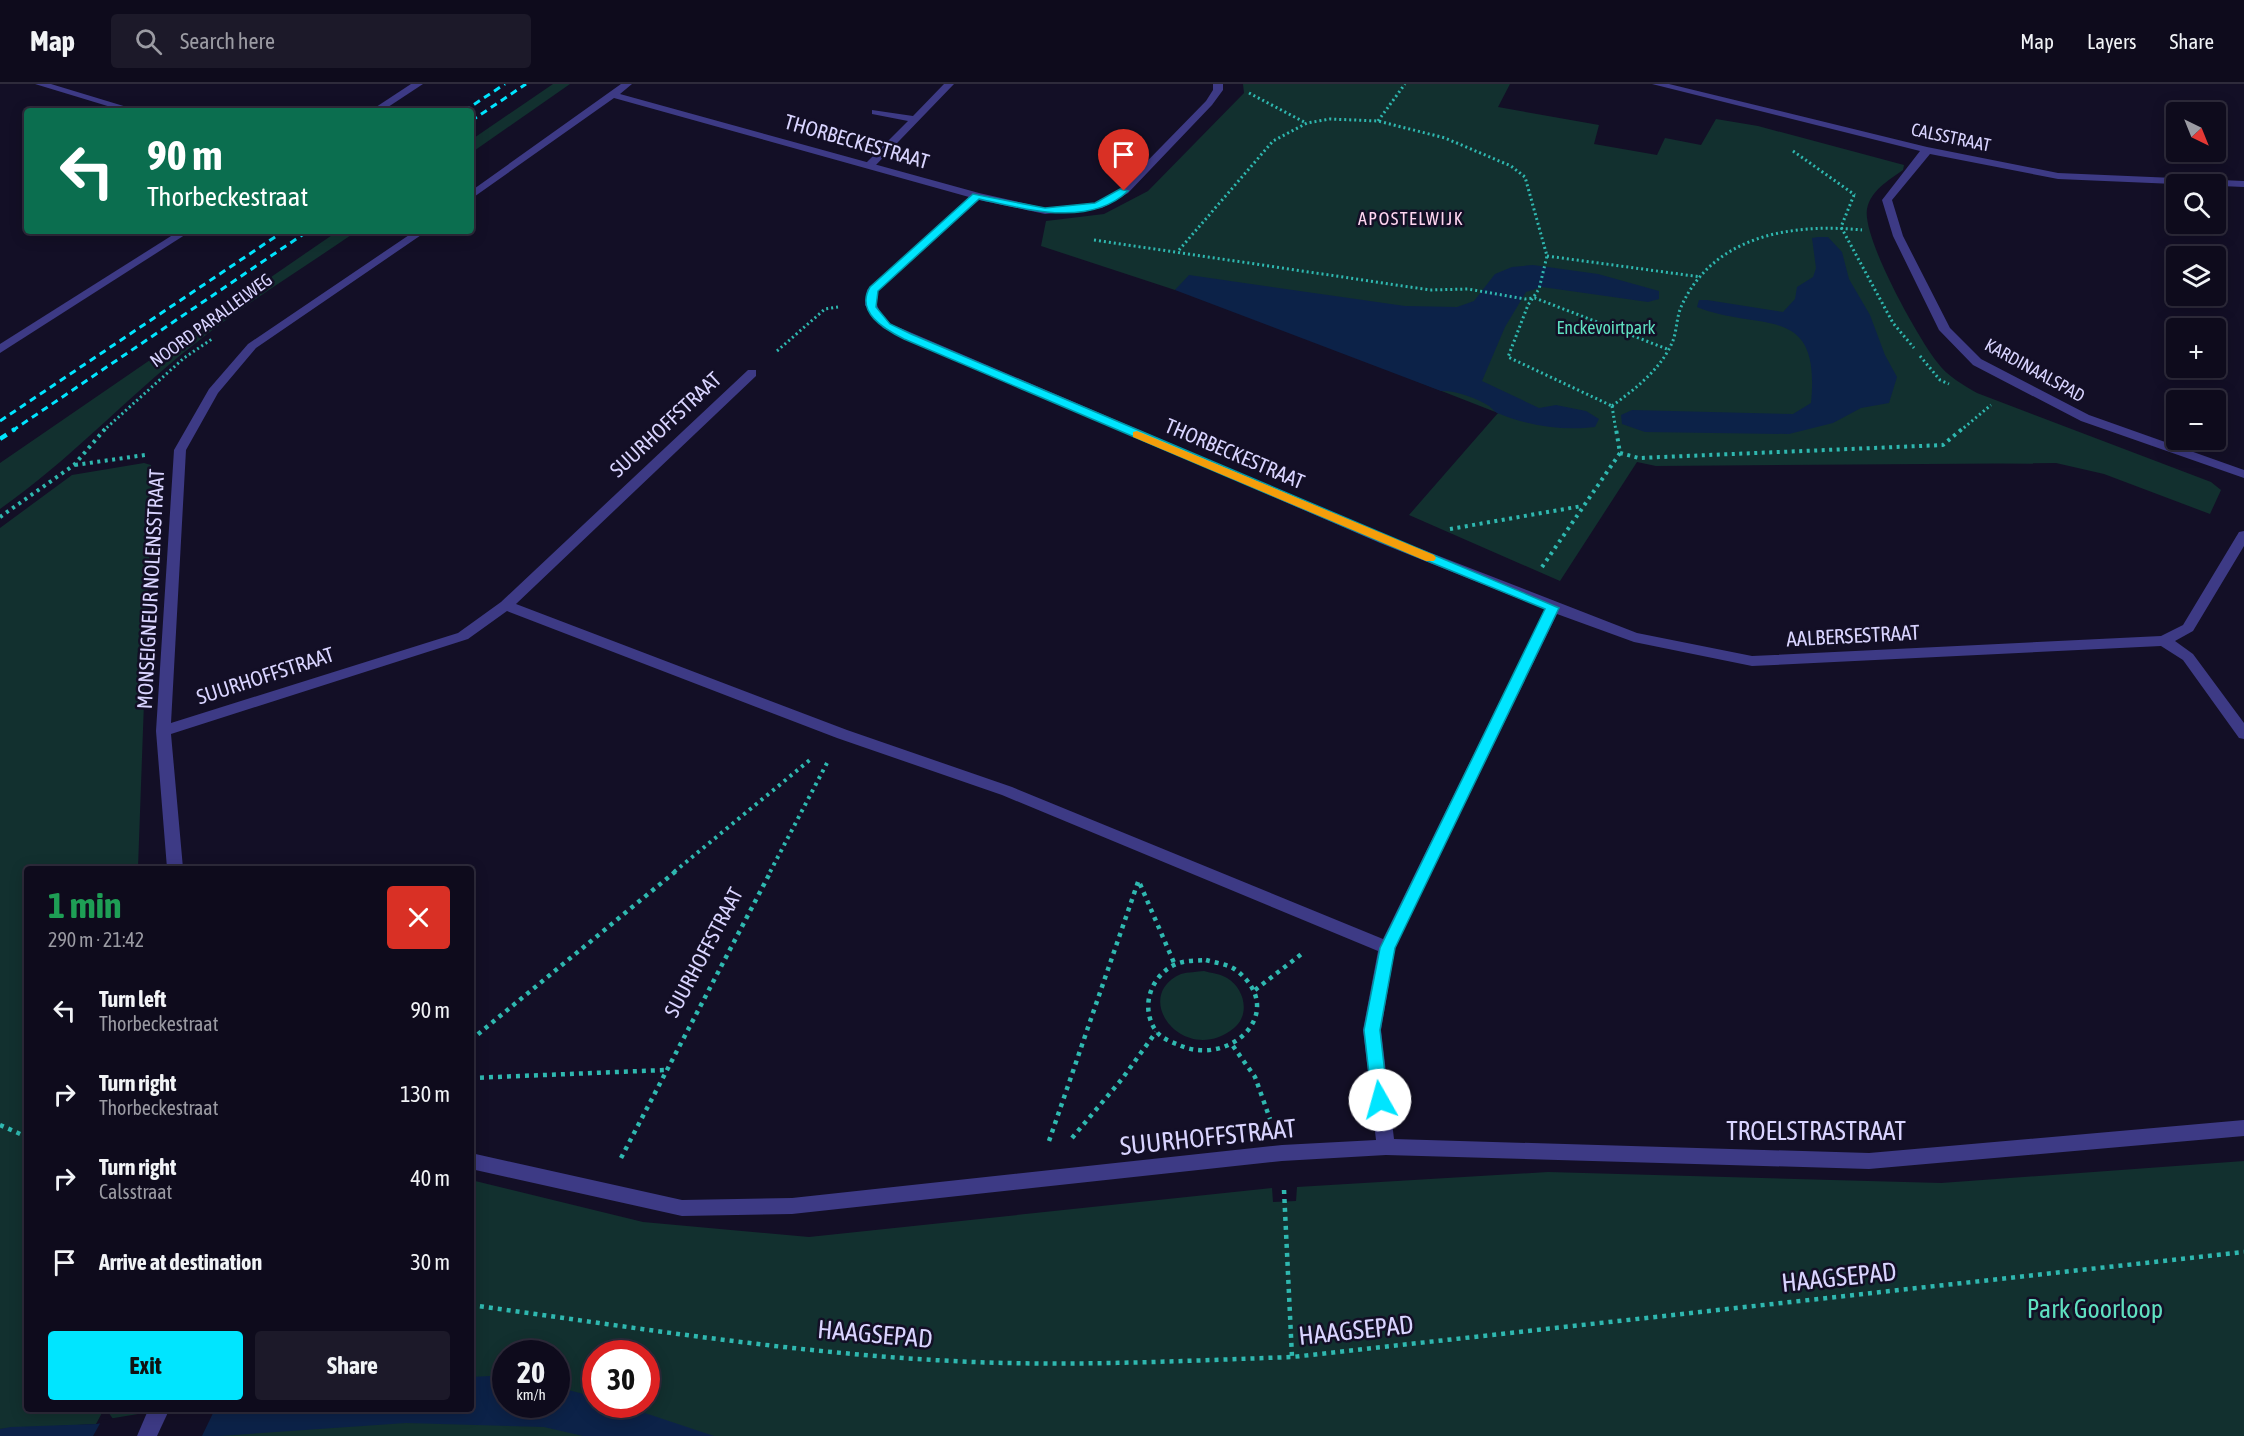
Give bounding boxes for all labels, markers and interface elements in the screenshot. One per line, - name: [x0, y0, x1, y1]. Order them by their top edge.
- search box: [111, 14, 531, 68]
- text: Map: [30, 25, 75, 57]
- icon: search: [132, 25, 165, 58]
- text: Search here: [180, 28, 275, 54]
- text: Map: [2020, 29, 2054, 53]
- text: Layers: [2087, 29, 2137, 53]
- text: Share: [2170, 29, 2214, 53]
- north arrow: [2166, 102, 2226, 162]
- map controls: [2166, 102, 2226, 450]
- street label: THORBECKESTRAAT: [782, 109, 932, 173]
- street label: CALSSTRAAT: [1909, 118, 1993, 156]
- pin: [1098, 129, 1149, 191]
- text: 90 m: [147, 131, 222, 179]
- icon: left: [48, 132, 126, 210]
- icon: arrive: [1107, 138, 1140, 171]
- button: search: [2166, 174, 2226, 234]
- text: Thorbeckestraat: [147, 181, 308, 212]
- district label: APOSTELWIJK: [1358, 208, 1464, 229]
- button: layers: [2166, 246, 2226, 306]
- street label: NOORD PARALLELWEG: [146, 269, 276, 371]
- park label: Enckevoirtpark: [1557, 317, 1656, 338]
- button: +: [2166, 318, 2226, 378]
- street label: KARDINAALSPAD: [1981, 334, 2089, 406]
- street label: SUURHOFFSTRAAT: [605, 366, 725, 482]
- button: −: [2166, 390, 2226, 450]
- street label: THORBECKESTRAAT: [1162, 413, 1308, 493]
- street label: MONSEIGNEUR NOLENSSTRAAT: [132, 468, 168, 710]
- street label: AALBERSESTRAAT: [1786, 620, 1920, 650]
- street label: SUURHOFFSTRAAT: [193, 641, 337, 709]
- street label: SUURHOFFSTRAAT: [659, 883, 747, 1021]
- text: 1 min: [48, 884, 122, 926]
- button: close: [387, 886, 450, 949]
- text: 290 m · 21:42: [48, 928, 144, 951]
- text: Turn left: [99, 986, 166, 1012]
- icon: left: [48, 994, 81, 1027]
- text: 90 m: [410, 997, 450, 1023]
- text: Thorbeckestraat: [99, 1012, 218, 1035]
- position arrow: [1348, 1068, 1412, 1132]
- text: Turn right: [99, 1070, 176, 1096]
- icon: right: [48, 1078, 81, 1111]
- text: 130 m: [400, 1081, 450, 1107]
- text: Thorbeckestraat: [99, 1096, 218, 1119]
- street label: SUURHOFFSTRAAT: [1118, 1113, 1298, 1161]
- street label: TROELSTRASTRAAT: [1726, 1116, 1906, 1146]
- text: Turn right: [99, 1154, 176, 1180]
- icon: right: [48, 1162, 81, 1195]
- text: 40 m: [410, 1165, 450, 1191]
- text: Calsstraat: [99, 1180, 172, 1203]
- icon: arrive: [48, 1246, 81, 1279]
- text: Arrive at destination: [99, 1249, 262, 1275]
- text: 30 m: [410, 1249, 450, 1275]
- street label: HAAGSEPAD: [1780, 1256, 1898, 1298]
- park label: Park Goorloop: [2027, 1294, 2163, 1324]
- street label: HAAGSEPAD: [1297, 1309, 1415, 1351]
- street label: HAAGSEPAD: [816, 1314, 934, 1354]
- button: Exit: [48, 1331, 243, 1400]
- button: Share: [255, 1331, 450, 1400]
- speed limit sign: 30: [582, 1340, 660, 1418]
- text: 20: [517, 1355, 545, 1389]
- text: km/h: [516, 1386, 546, 1403]

